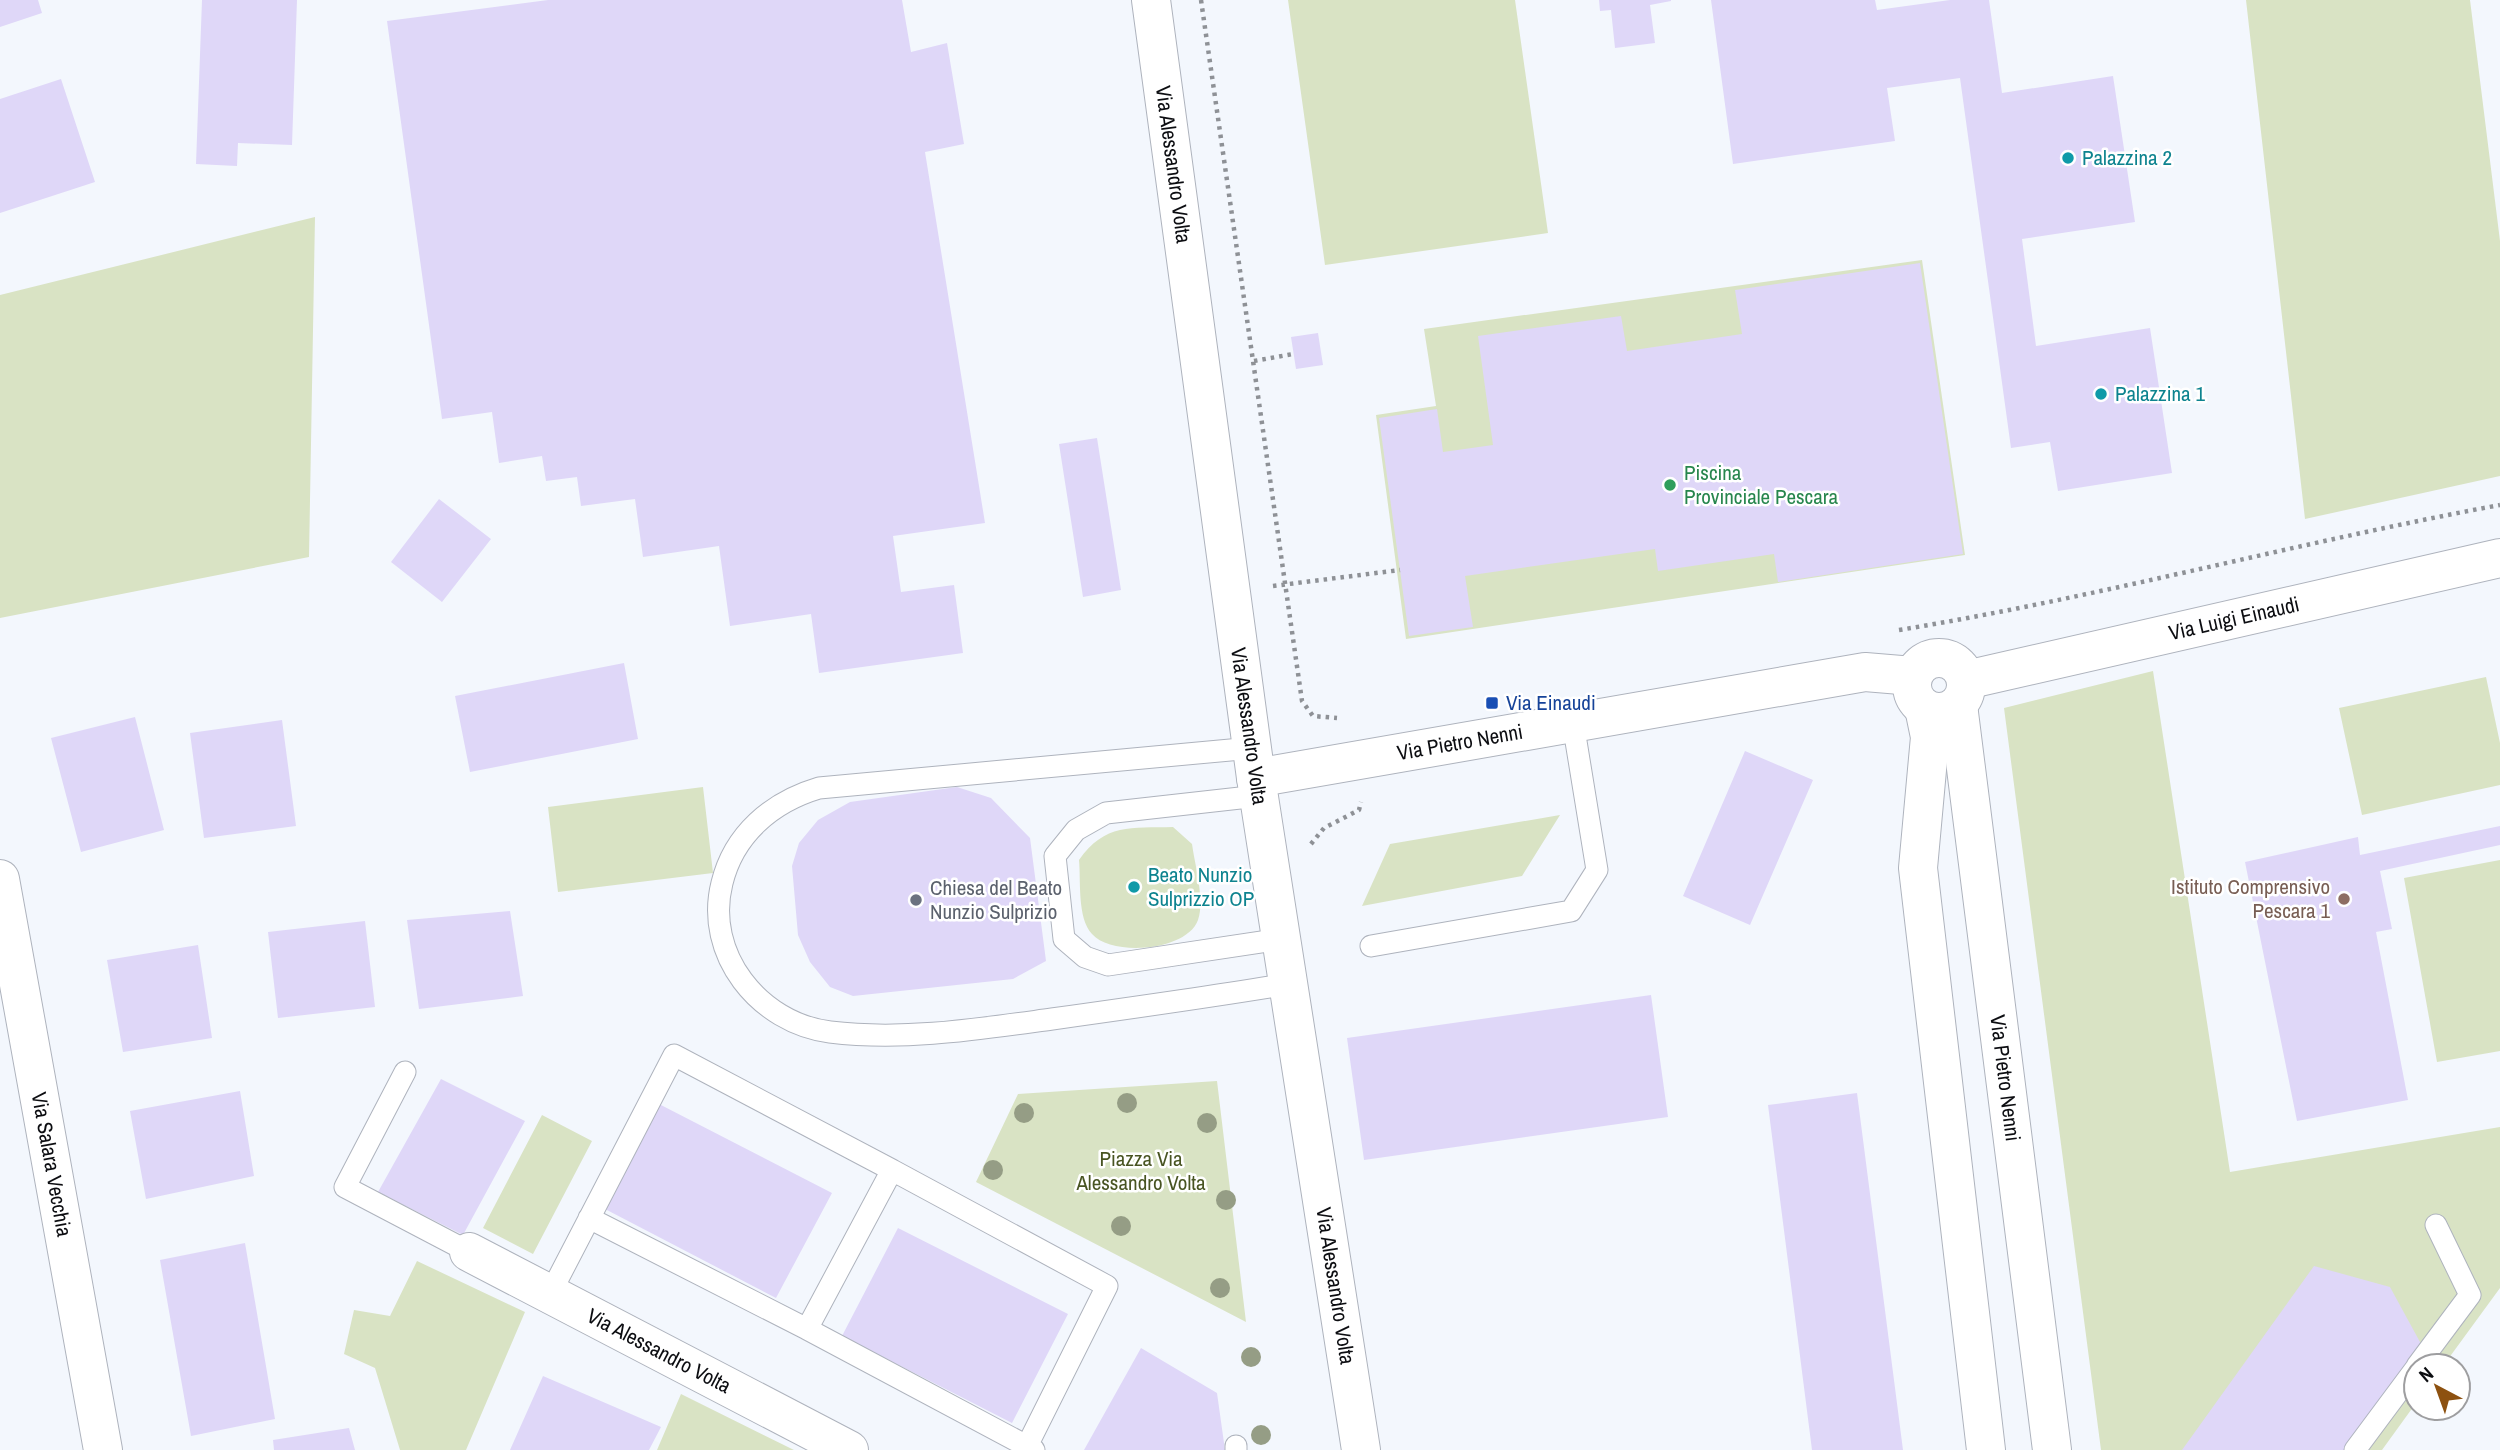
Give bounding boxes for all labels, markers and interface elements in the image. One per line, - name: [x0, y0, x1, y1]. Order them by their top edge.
- street label: Via Alessandro Volta: [1149, 84, 1199, 245]
- place label: Palazzina 2: [2082, 143, 2172, 172]
- marker: Palazzina 2: [2060, 150, 2076, 166]
- place label: Palazzina 1: [2115, 379, 2205, 408]
- marker: Palazzina 1: [2093, 386, 2109, 402]
- place label: Piscina Provinciale Pescara: [1684, 458, 1839, 511]
- marker: Piscina Provinciale Pescara: [1662, 477, 1678, 493]
- street label: Via Luigi Einaudi: [2166, 589, 2302, 647]
- street label: Via Alessandro Volta: [1224, 645, 1275, 807]
- place label: Via Einaudi: [1506, 688, 1596, 717]
- marker: Via Einaudi: [1484, 695, 1500, 711]
- street label: Via Pietro Nenni: [1395, 717, 1525, 767]
- place label: Beato Nunzio Sulprizzio OP: [1148, 860, 1254, 913]
- place label: Istituto Comprensivo Pescara 1: [2171, 872, 2330, 925]
- place label: Chiesa del Beato Nunzio Sulprizio: [930, 873, 1062, 926]
- marker: Beato Nunzio Sulprizzio OP: [1126, 879, 1142, 895]
- marker: Istituto Comprensivo Pescara 1: [2336, 891, 2352, 907]
- marker: Chiesa del Beato Nunzio Sulprizio: [908, 892, 924, 908]
- street label: Via Pietro Nenni: [1983, 1013, 2028, 1143]
- street label: Via Salara Vecchia: [25, 1090, 79, 1239]
- park label: Piazza Via Alessandro Volta: [1075, 1144, 1206, 1197]
- street label: Via Alessandro Volta: [1309, 1205, 1362, 1367]
- street label: Via Alessandro Volta: [582, 1301, 736, 1400]
- north arrow: [2402, 1352, 2472, 1422]
- text: N: [2413, 1361, 2439, 1388]

